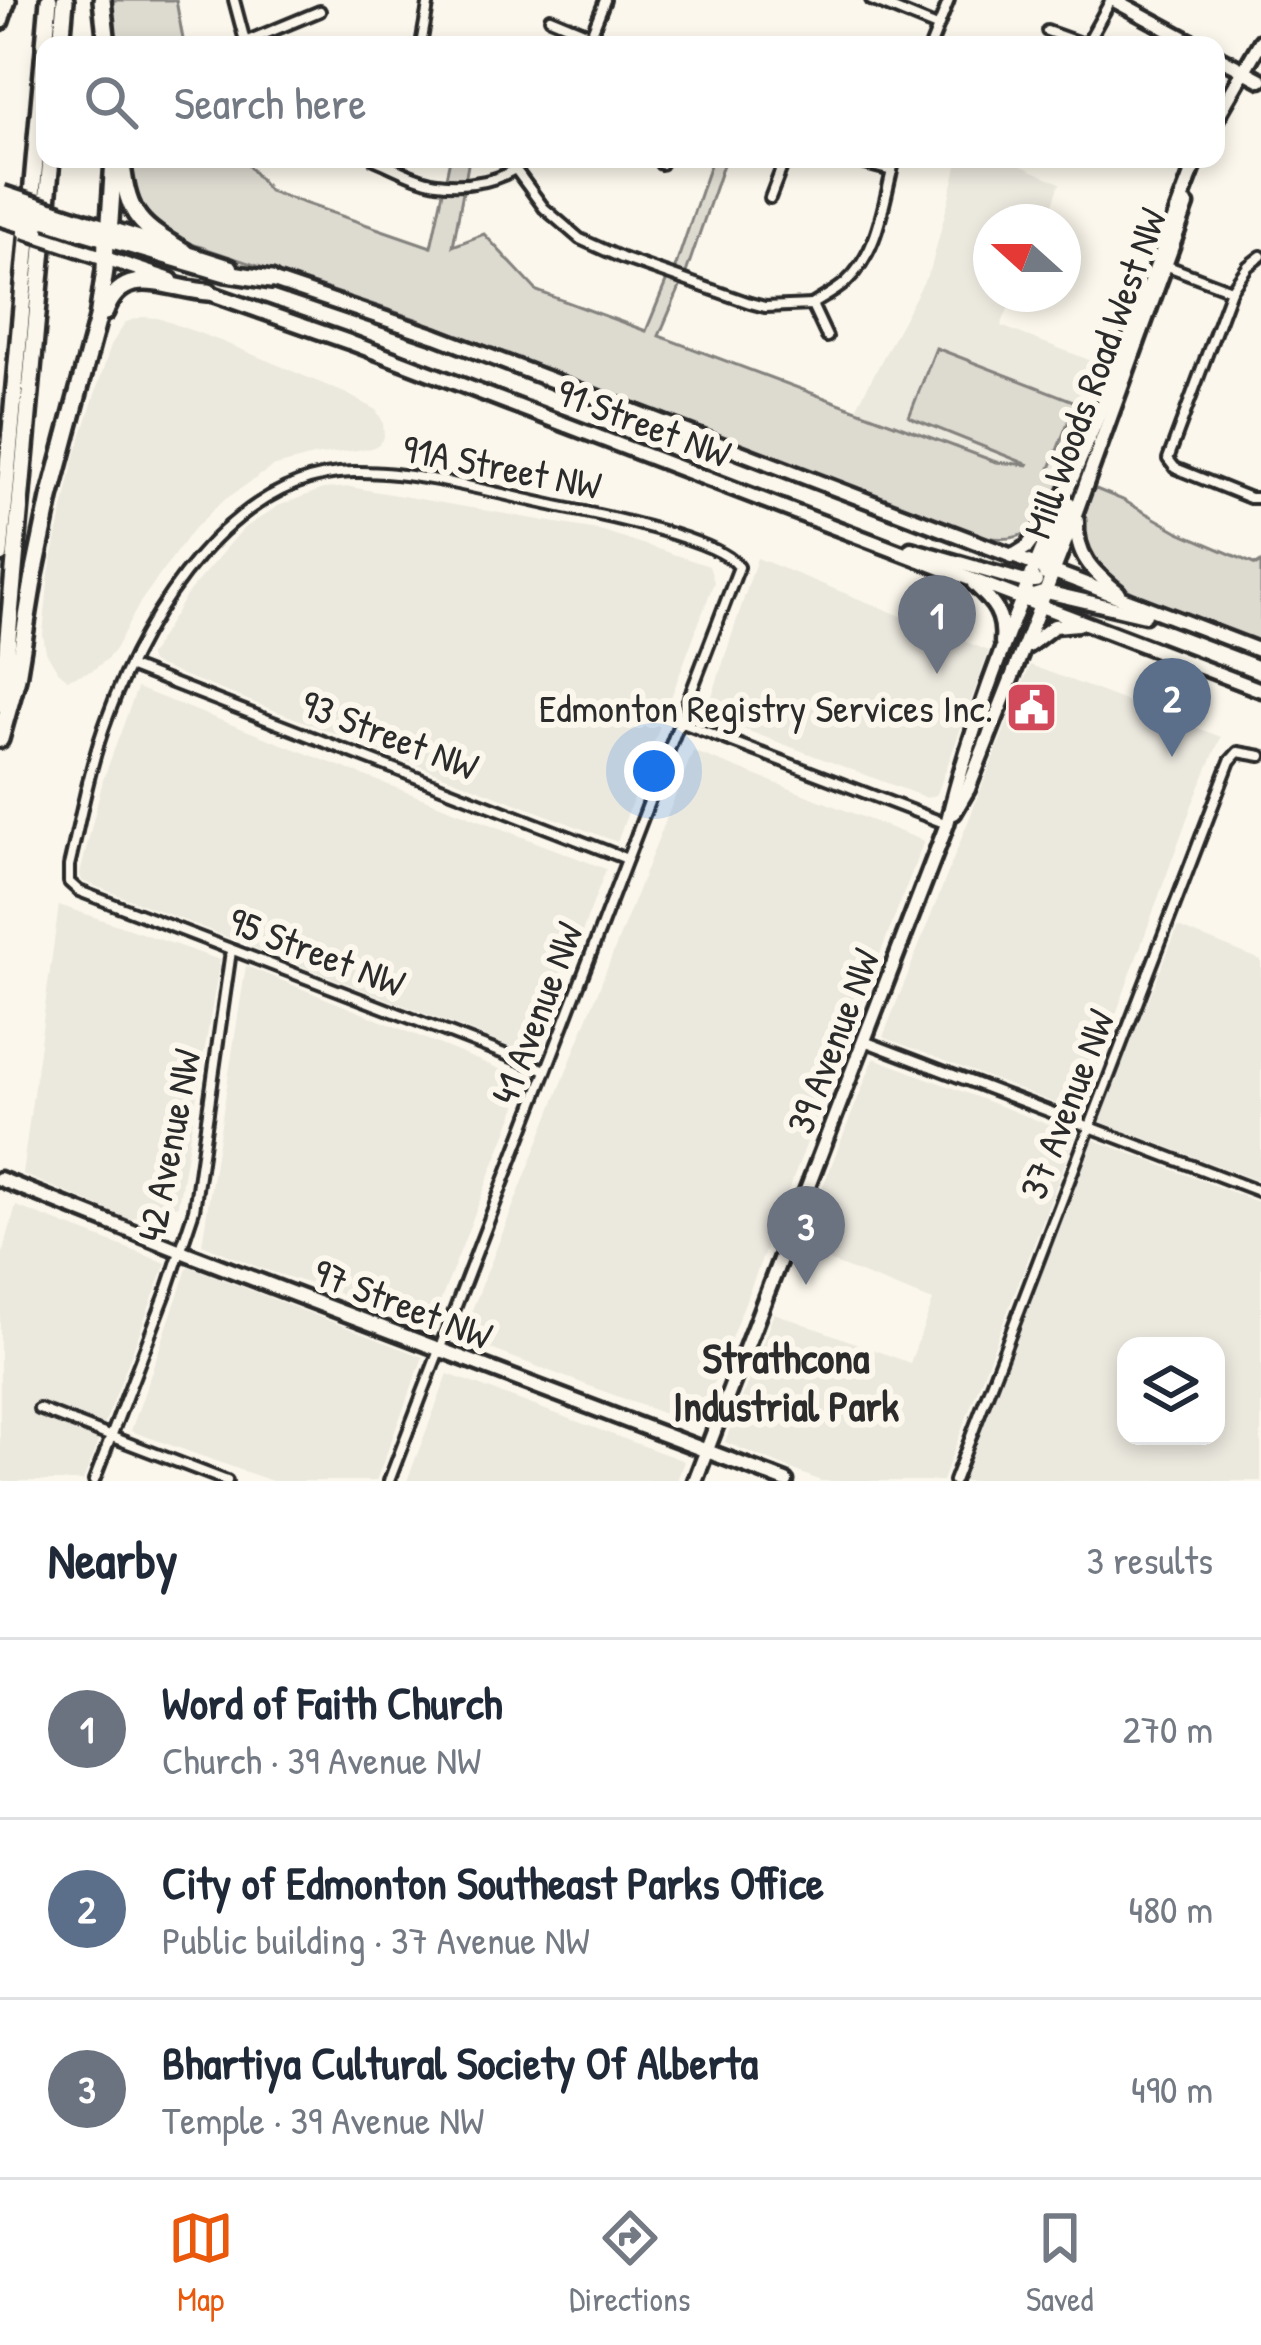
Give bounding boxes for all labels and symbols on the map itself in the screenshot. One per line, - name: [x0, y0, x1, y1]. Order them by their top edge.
- street label: Mill Woods Road West NW: [1010, 201, 1178, 545]
- north arrow: [973, 204, 1081, 312]
- street label: 91 Street NW: [550, 365, 738, 479]
- street label: 91A Street NW: [398, 421, 606, 511]
- pin: 1: [898, 575, 976, 674]
- pin: 2: [1133, 658, 1211, 757]
- street label: 93 Street NW: [294, 676, 486, 792]
- public building icon: Edmonton Registry Services Inc.: [1004, 679, 1060, 735]
- place label: Edmonton Registry Services Inc.: [539, 681, 993, 734]
- your location: [624, 741, 684, 801]
- street label: 95 Street NW: [221, 893, 413, 1009]
- street label: 41 Avenue NW: [477, 915, 595, 1111]
- street label: 39 Avenue NW: [773, 941, 891, 1141]
- street label: 37 Avenue NW: [1006, 1002, 1126, 1206]
- street label: 42 Avenue NW: [123, 1044, 213, 1246]
- pin: 3: [767, 1186, 845, 1285]
- street label: 97 Street NW: [306, 1245, 500, 1361]
- district label: Strathcona Industrial Park: [673, 1329, 899, 1434]

